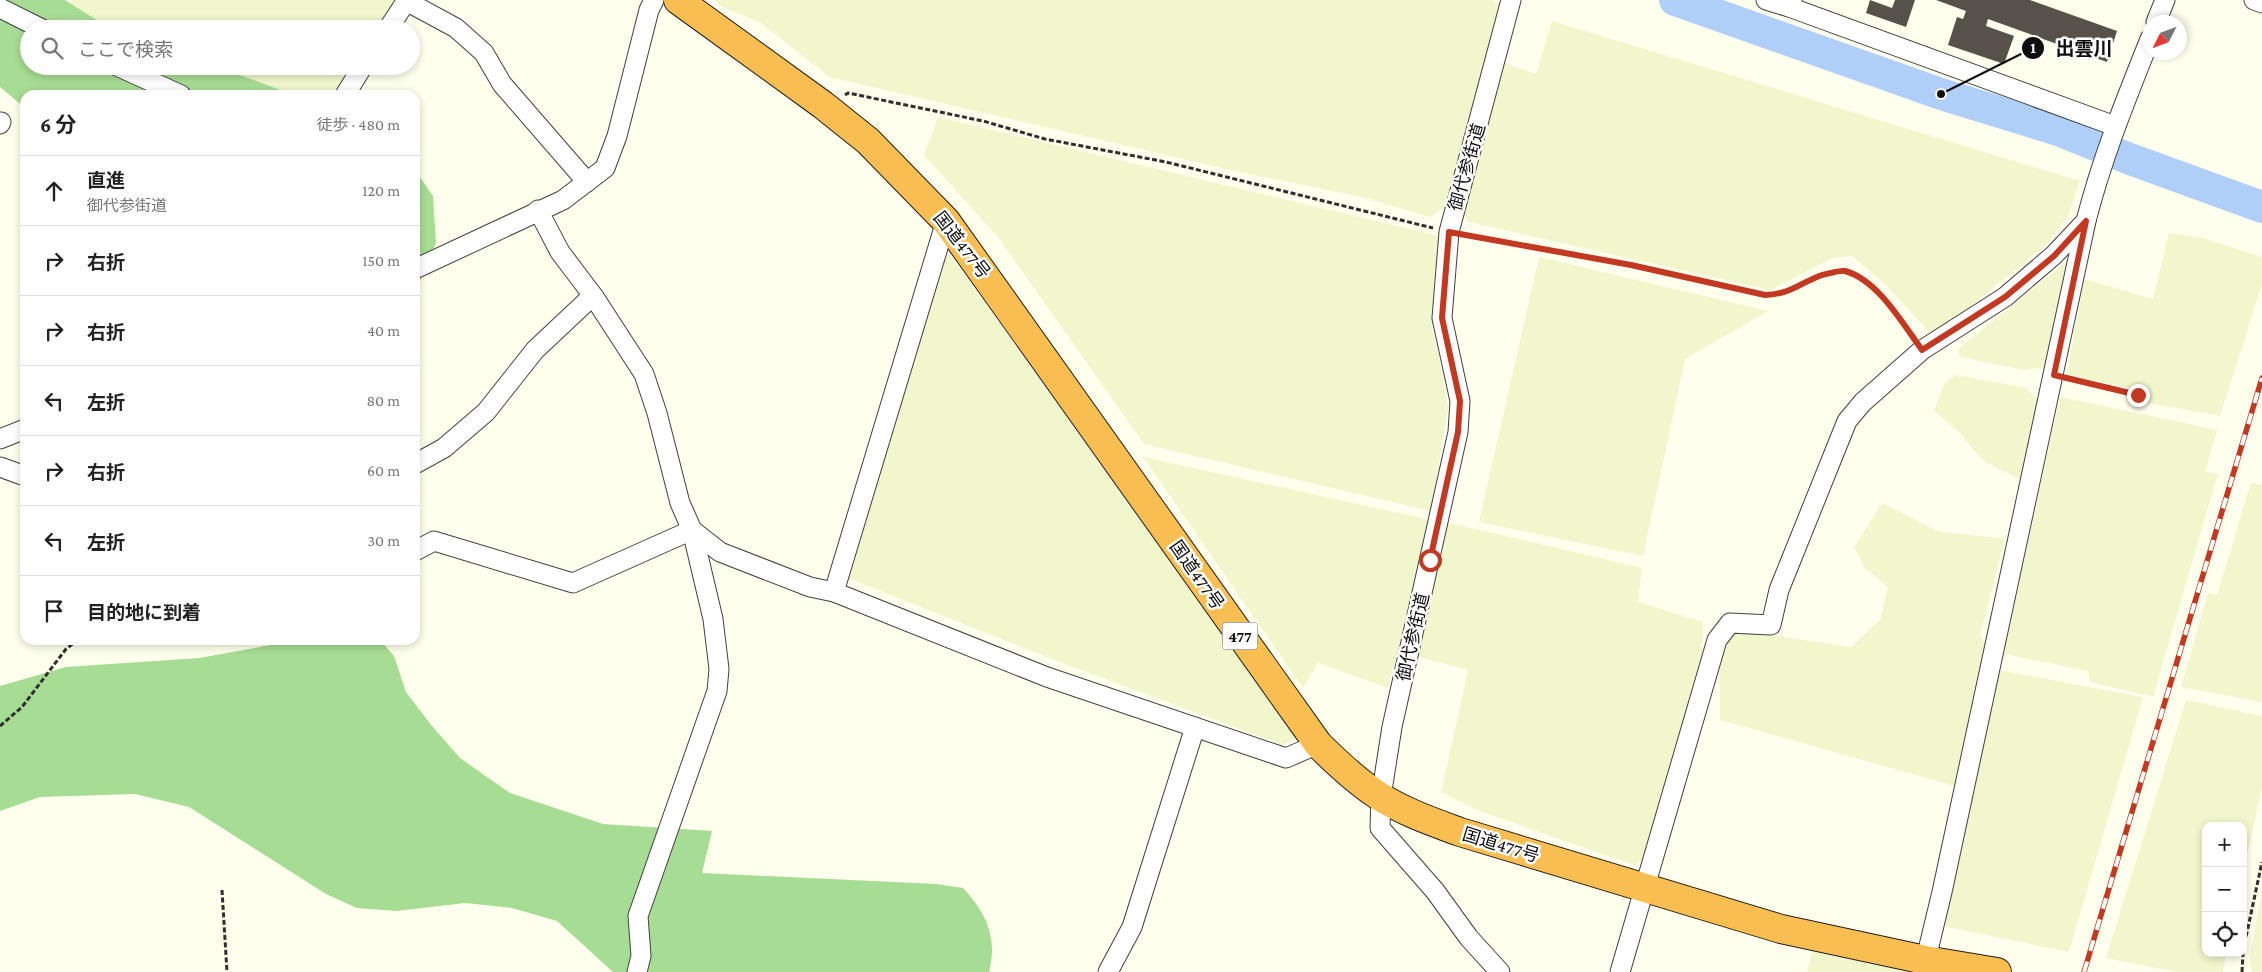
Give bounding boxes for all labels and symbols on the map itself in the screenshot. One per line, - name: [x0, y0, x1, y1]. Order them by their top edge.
- north arrow: [2142, 15, 2187, 60]
- callout: 出雲川: [2021, 31, 2123, 65]
- text: 出雲川: [2055, 38, 2113, 59]
- text: 1: [2030, 40, 2036, 56]
- street label: 御代参街道: [1445, 121, 1489, 213]
- street label: 国道477号: [930, 208, 994, 282]
- route end: [2127, 384, 2150, 407]
- street label: 国道477号: [1166, 537, 1228, 613]
- route start: [1419, 549, 1442, 572]
- street label: 御代参街道: [1393, 591, 1433, 683]
- road number: 477: [1222, 622, 1258, 650]
- street label: 国道477号: [1460, 824, 1542, 866]

